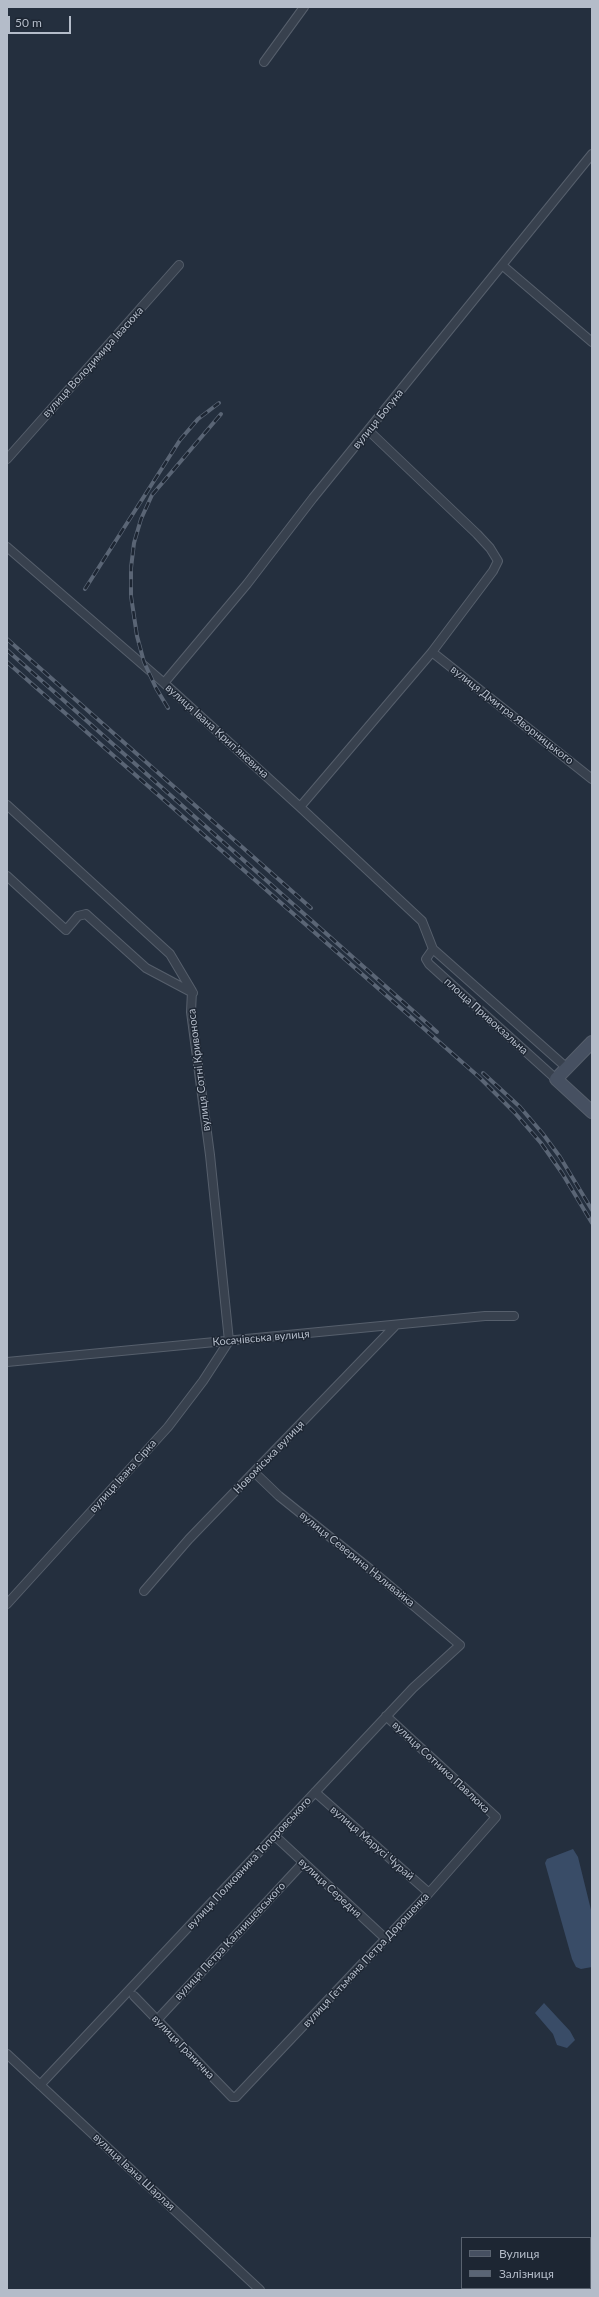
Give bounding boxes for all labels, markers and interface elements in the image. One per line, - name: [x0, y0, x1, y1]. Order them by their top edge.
- scale bar: [10, 8, 73, 34]
- text: 50 m: [15, 15, 42, 30]
- street label: вулиця Володимира Івасюка: [40, 304, 146, 420]
- street label: вулиця Богуна: [350, 386, 406, 452]
- street label: вулиця Дмитра Яворницького: [448, 663, 576, 767]
- street label: вулиця Івана Крипʼякевича: [163, 681, 271, 781]
- street label: площа Привокзальна: [441, 975, 531, 1057]
- street label: вулиця Сотні Кривоноса: [185, 1008, 213, 1132]
- street label: Косачівська вулиця: [212, 1327, 310, 1349]
- street label: Новоміська вулиця: [231, 1418, 307, 1496]
- street label: вулиця Івана Сірка: [87, 1437, 159, 1515]
- street label: вулиця Северина Наливайка: [297, 1508, 417, 1610]
- street label: вулиця Сотника Павлюка: [390, 1718, 492, 1816]
- street label: вулиця Полковника Топоровського: [184, 1794, 314, 1932]
- street label: вулиця Марусі Чурай: [327, 1803, 417, 1883]
- street label: вулиця Середня: [296, 1855, 364, 1921]
- street label: вулиця Петра Калнишевського: [172, 1879, 288, 2003]
- street label: вулиця Гетьмана Петра Дорошенка: [300, 1890, 432, 2030]
- street label: вулиця Гранична: [149, 2012, 217, 2082]
- street label: вулиця Івана Шарлая: [90, 2131, 178, 2213]
- legend: [461, 2237, 591, 2289]
- text: Вулиця: [499, 2246, 539, 2261]
- text: Залізниця: [499, 2266, 554, 2281]

